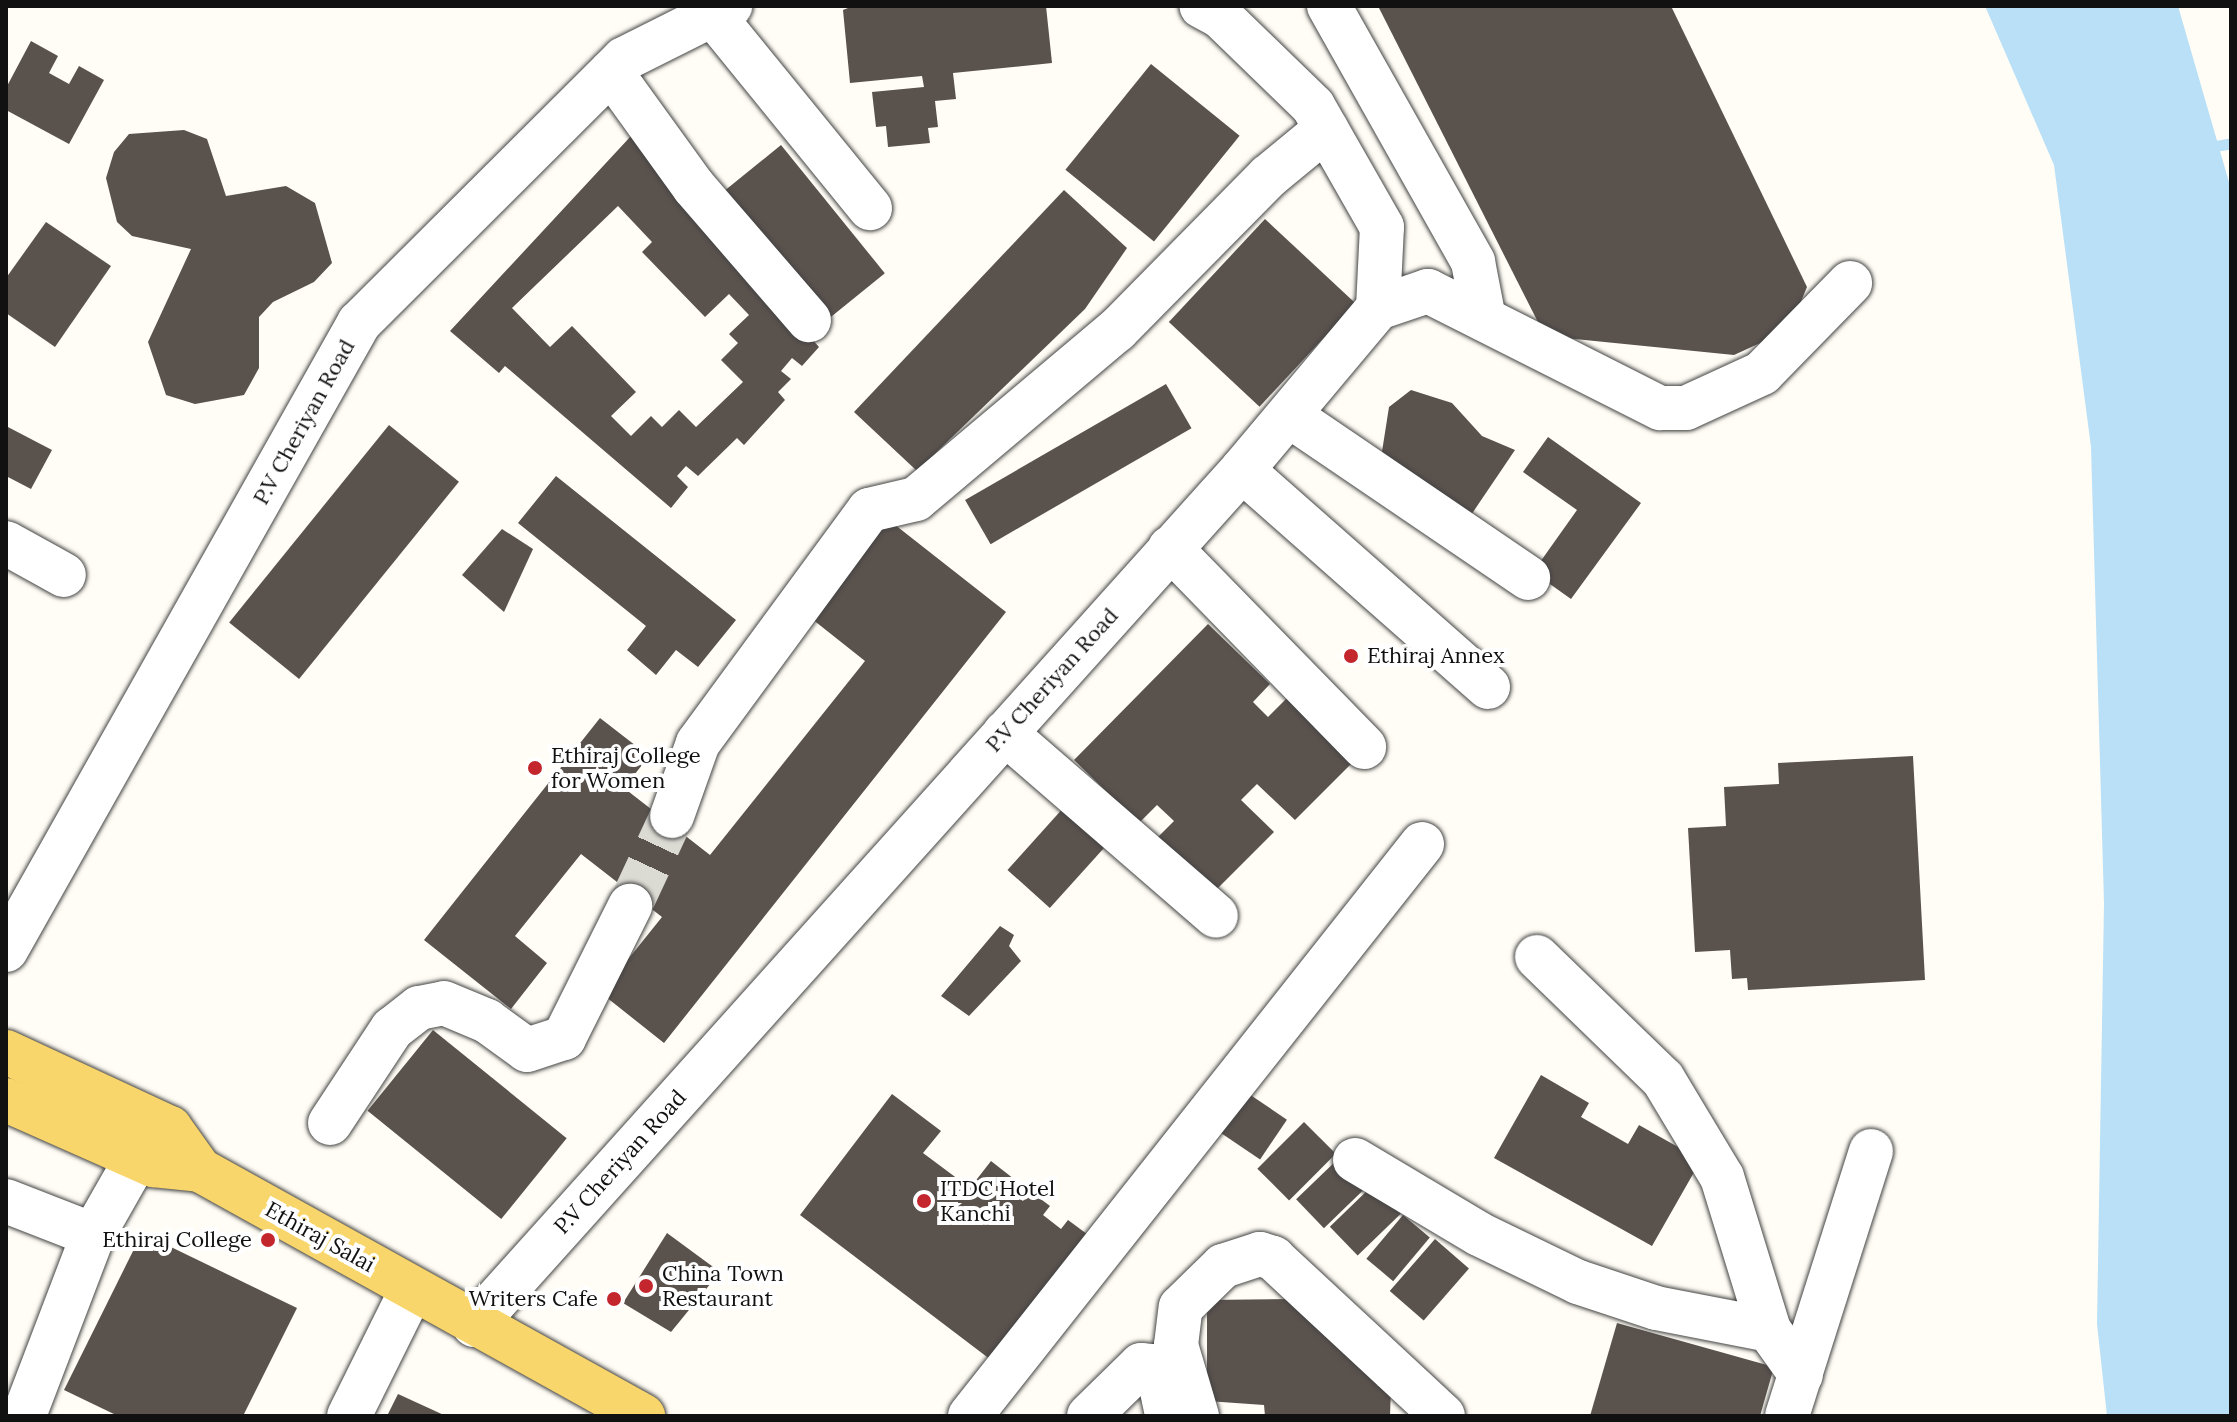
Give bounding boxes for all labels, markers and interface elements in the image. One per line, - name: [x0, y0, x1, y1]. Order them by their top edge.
- street label: P.V Cheriyan Road: [248, 335, 360, 509]
- street label: P.V Cheriyan Road: [980, 603, 1124, 757]
- place label: Ethiraj Annex: [1367, 643, 1505, 669]
- marker: Ethiraj Annex: [1342, 647, 1360, 665]
- place label: Ethiraj College for Women: [551, 742, 701, 794]
- marker: Ethiraj College for Women: [526, 759, 544, 777]
- street label: P.V Cheriyan Road: [548, 1085, 692, 1239]
- place label: ITDC Hotel Kanchi: [940, 1175, 1055, 1226]
- marker: ITDC Hotel Kanchi: [915, 1192, 933, 1210]
- street label: Ethiraj Salai: [261, 1196, 379, 1278]
- place label: Ethiraj College: [102, 1227, 252, 1253]
- marker: Ethiraj College: [259, 1231, 277, 1249]
- place label: China Town Restaurant: [662, 1260, 784, 1312]
- marker: China Town Restaurant: [637, 1277, 655, 1295]
- place label: Writers Cafe: [469, 1286, 598, 1312]
- marker: Writers Cafe: [605, 1290, 623, 1308]

